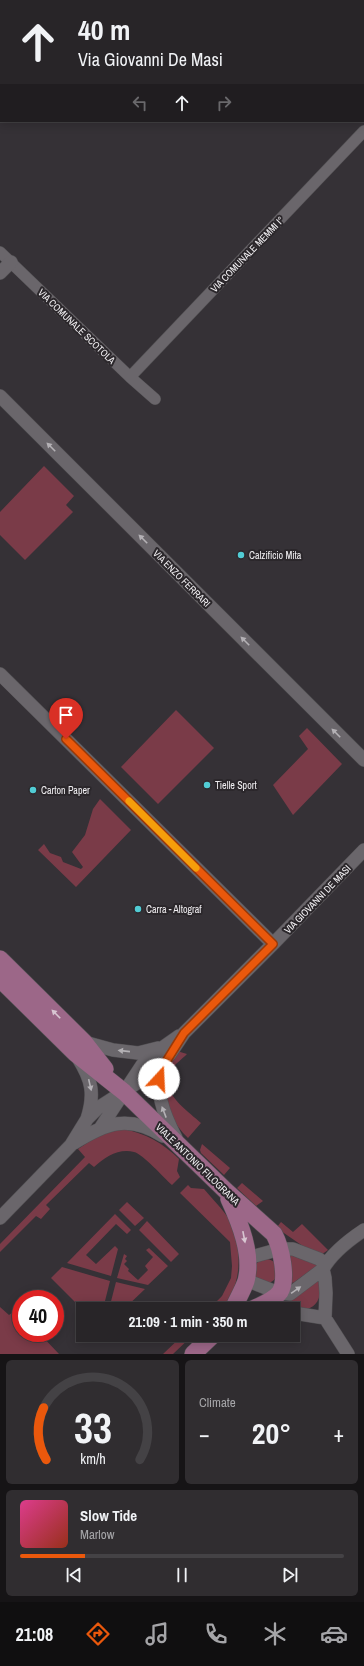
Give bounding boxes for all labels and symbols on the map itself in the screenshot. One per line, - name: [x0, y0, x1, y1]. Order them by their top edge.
- street label: VIA COMUNALE MEMMI I°: [208, 214, 287, 295]
- street label: VIA COMUNALE SCOTOLA: [35, 286, 119, 367]
- one-way arrow: [46, 442, 56, 452]
- one-way arrow: [138, 534, 148, 544]
- street label: VIA ENZO FERRARI: [150, 547, 213, 610]
- place label: Calzificio Mita: [249, 549, 302, 562]
- marker: Calzificio Mita: [236, 550, 246, 560]
- one-way arrow: [240, 636, 250, 646]
- pin: [49, 698, 83, 739]
- one-way arrow: [332, 728, 341, 738]
- place label: Tielle Sport: [215, 779, 257, 792]
- marker: Tielle Sport: [202, 780, 212, 790]
- place label: Carton Paper: [41, 784, 90, 797]
- marker: Carton Paper: [28, 785, 38, 795]
- street label: VIA GIOVANNI DE MASI: [281, 862, 353, 936]
- place label: Carra - Altograf: [146, 903, 202, 916]
- marker: Carra - Altograf: [133, 904, 143, 914]
- one-way arrow: [51, 1009, 61, 1019]
- one-way arrow: [118, 1048, 130, 1055]
- position arrow: [138, 1058, 180, 1100]
- one-way arrow: [88, 1079, 94, 1091]
- one-way arrow: [161, 1105, 167, 1117]
- street label: VIALE ANTONIO FILOGRANA: [153, 1121, 243, 1208]
- one-way arrow: [241, 1231, 247, 1243]
- one-way arrow: [290, 1286, 301, 1294]
- speed limit sign: 40: [12, 1290, 64, 1342]

